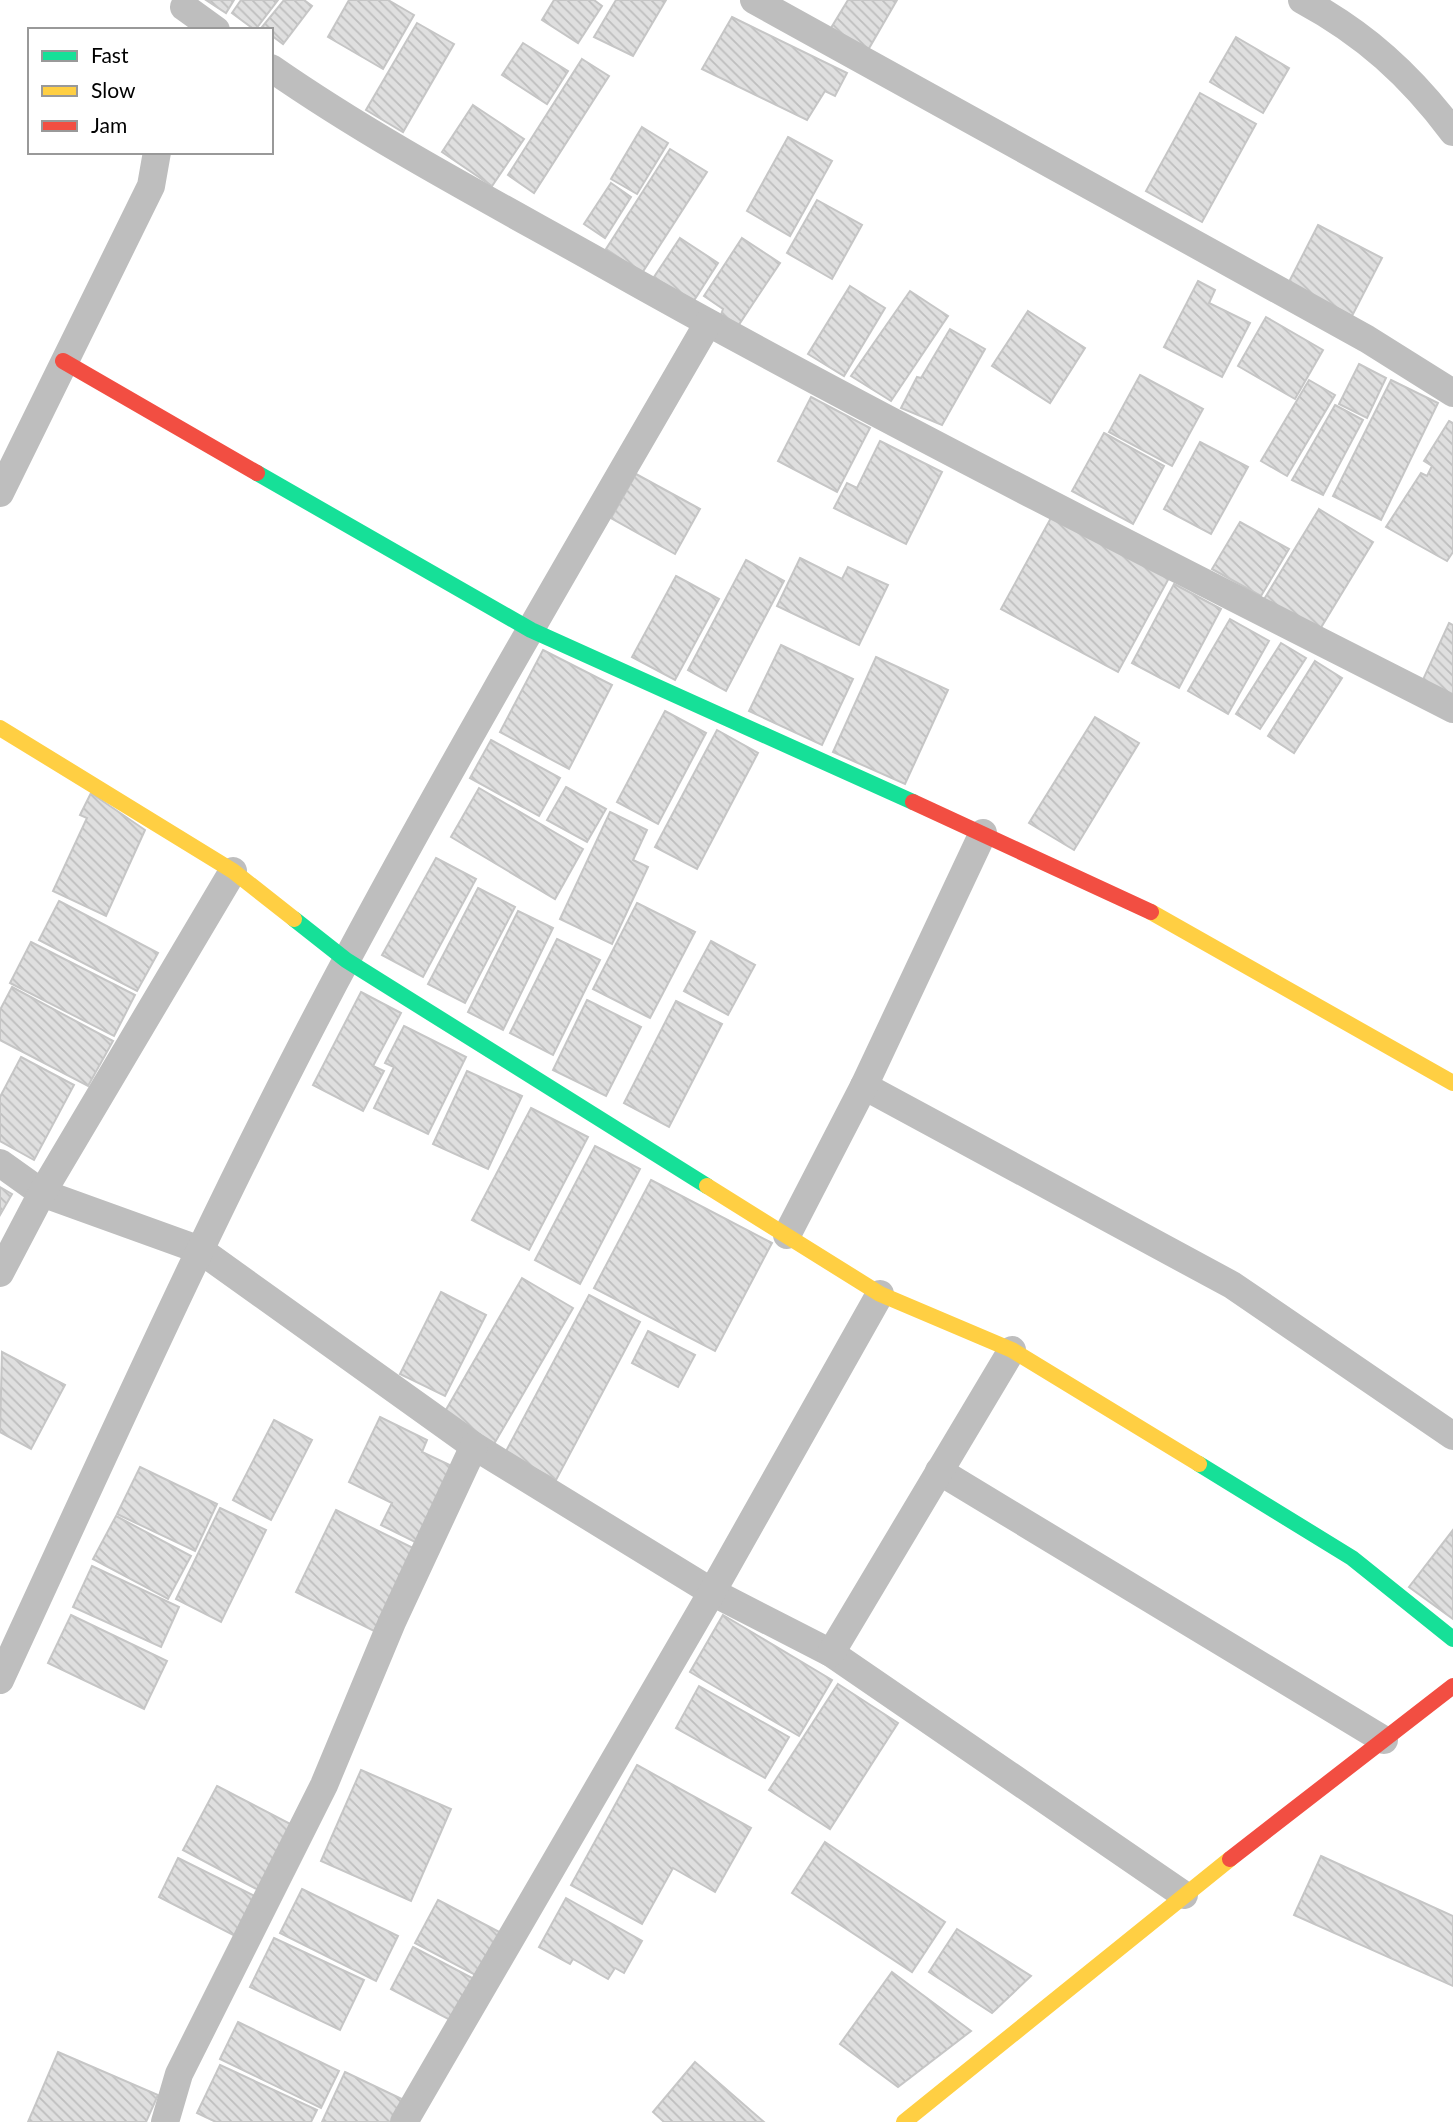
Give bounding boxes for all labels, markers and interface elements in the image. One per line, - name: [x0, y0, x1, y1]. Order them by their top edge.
- legend: [28, 28, 273, 154]
- text: Fast: [91, 42, 129, 67]
- text: Slow: [91, 77, 136, 102]
- text: Jam: [91, 112, 127, 137]

